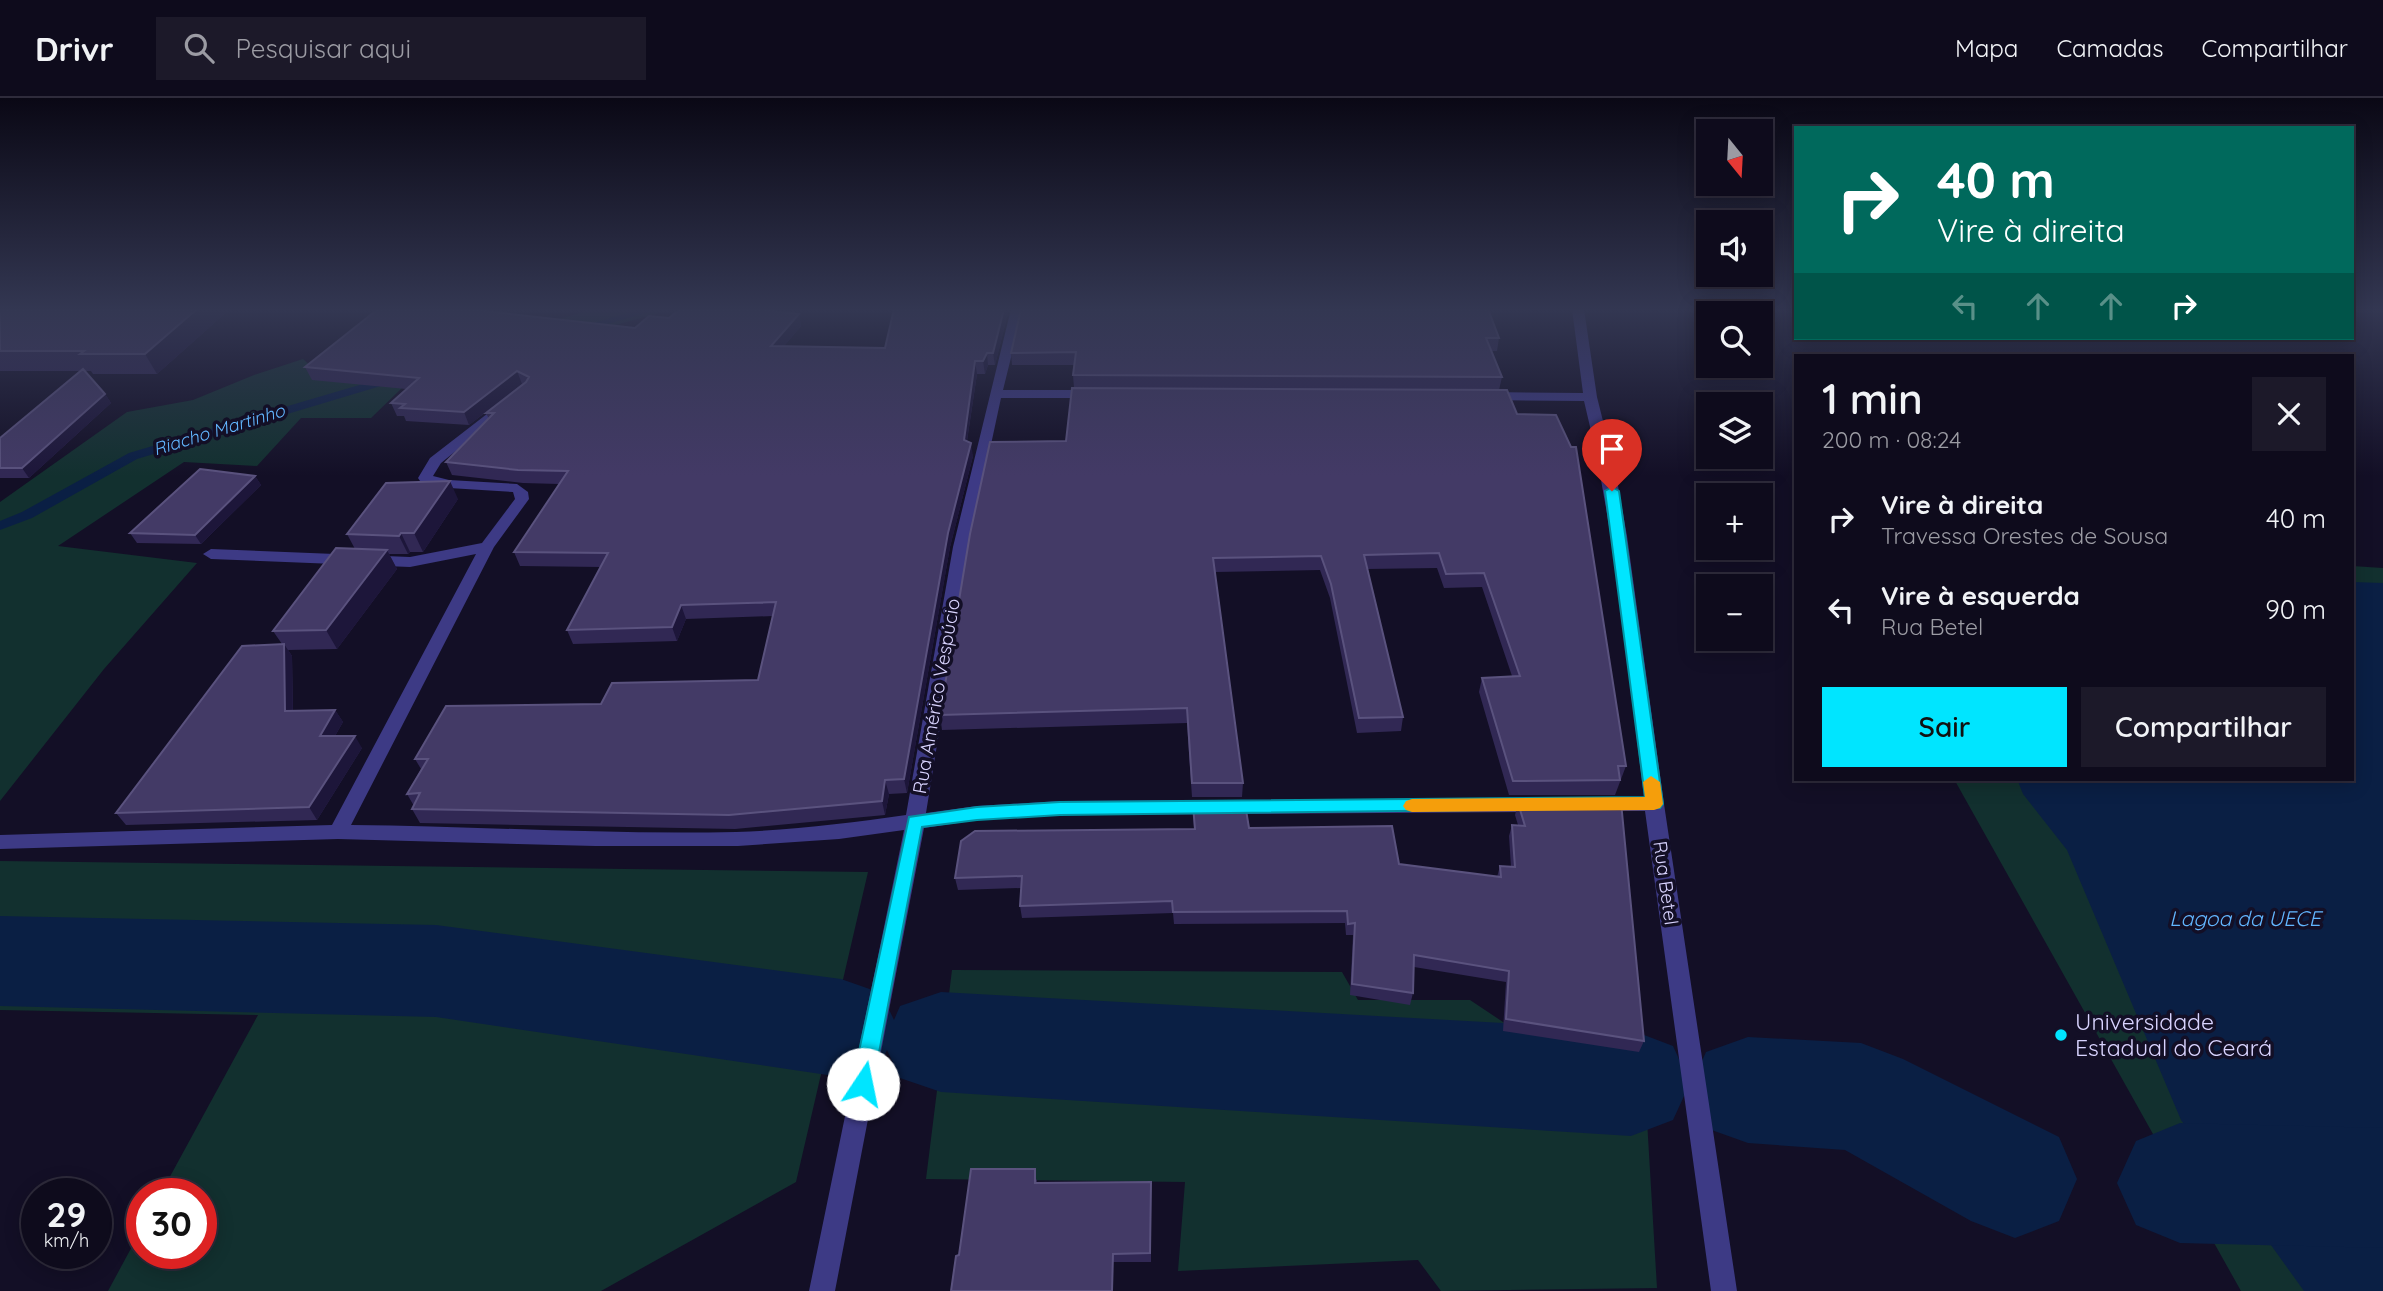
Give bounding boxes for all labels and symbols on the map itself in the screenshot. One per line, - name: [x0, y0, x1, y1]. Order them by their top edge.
- north arrow: [1696, 119, 1773, 196]
- water label: Riacho Martinho: [150, 398, 288, 460]
- pin: [1582, 419, 1642, 491]
- street label: Rua Américo Vespúcio: [907, 596, 965, 796]
- street label: Rua Betel: [1648, 839, 1684, 927]
- water label: Lagoa da UECE: [2169, 905, 2324, 931]
- place label: Universidade Estadual do Ceará: [2075, 1007, 2272, 1062]
- marker: Universidade Estadual do Ceará: [2053, 1027, 2069, 1043]
- position arrow: [826, 1047, 900, 1121]
- speed limit sign: 30: [126, 1178, 217, 1269]

